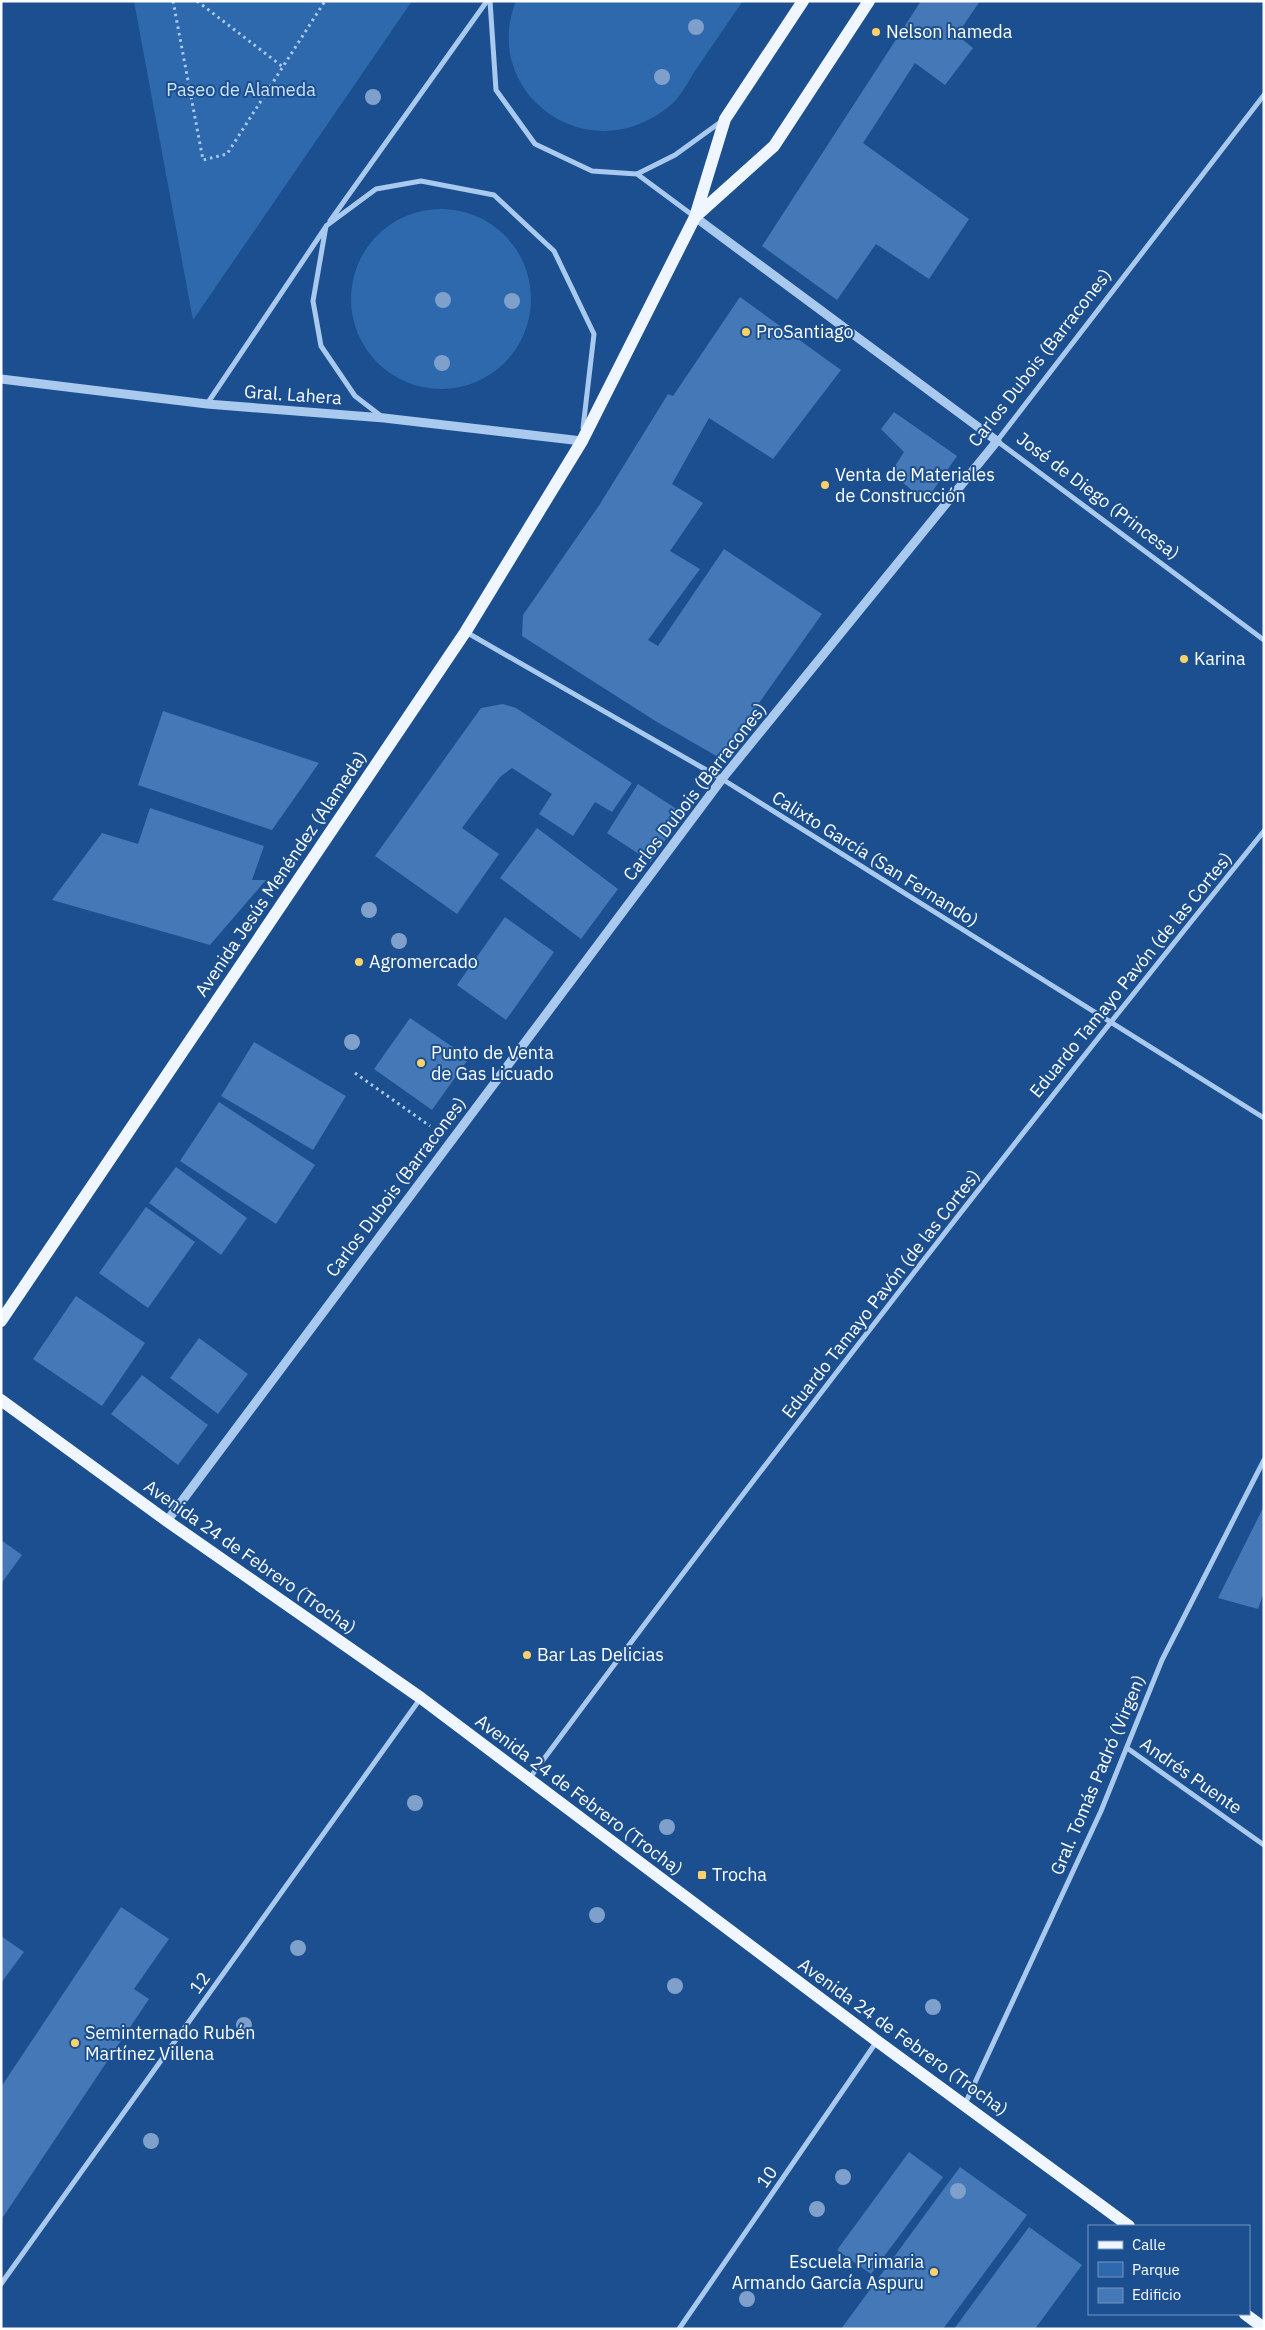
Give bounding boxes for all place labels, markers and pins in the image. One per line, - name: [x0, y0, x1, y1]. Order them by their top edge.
- place label: Nelson hameda: [886, 20, 1013, 43]
- marker: Nelson hameda: [870, 26, 882, 38]
- place label: ProSantiago: [756, 320, 854, 343]
- marker: ProSantiago: [740, 326, 752, 338]
- place label: Venta de Materiales de Construcción: [835, 463, 995, 507]
- marker: Venta de Materiales de Construcción: [819, 479, 831, 491]
- place label: Karina: [1194, 647, 1246, 670]
- marker: Karina: [1178, 653, 1190, 665]
- place label: Agromercado: [369, 950, 478, 973]
- marker: Agromercado: [353, 956, 365, 968]
- place label: Punto de Venta de Gas Licuado: [431, 1041, 554, 1085]
- marker: Punto de Venta de Gas Licuado: [415, 1057, 427, 1069]
- place label: Bar Las Delicias: [537, 1643, 664, 1666]
- marker: Bar Las Delicias: [521, 1649, 533, 1661]
- place label: Trocha: [712, 1863, 767, 1886]
- marker: Trocha: [696, 1869, 708, 1881]
- place label: Seminternado Rubén Martínez Villena: [85, 2021, 255, 2065]
- marker: Seminternado Rubén Martínez Villena: [69, 2037, 81, 2049]
- place label: Escuela Primaria Armando García Aspuru: [732, 2250, 924, 2294]
- marker: Escuela Primaria Armando García Aspuru: [928, 2266, 940, 2278]

